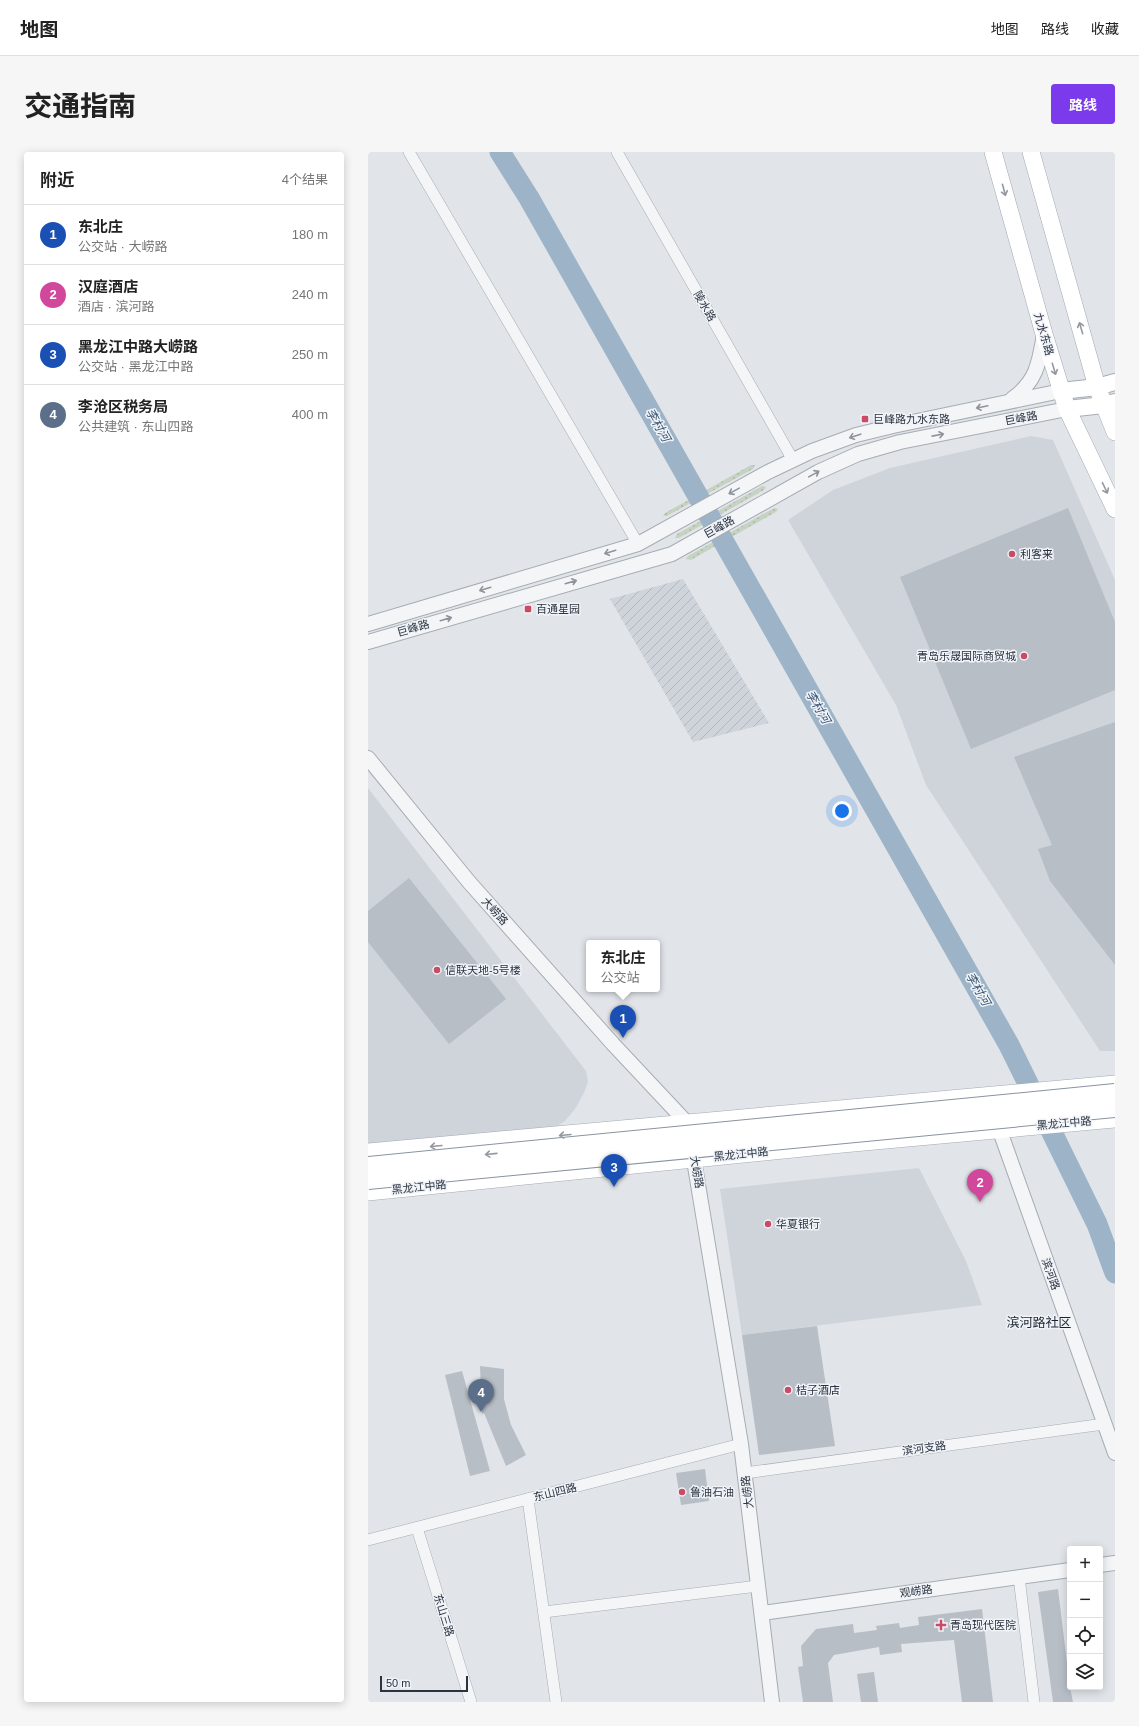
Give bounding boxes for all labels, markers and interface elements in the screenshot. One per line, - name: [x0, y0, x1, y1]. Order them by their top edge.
- text: 地图: [20, 19, 58, 40]
- text: 地图: [991, 21, 1019, 37]
- text: 路线: [1041, 21, 1069, 37]
- text: 收藏: [1091, 21, 1119, 37]
- button: 路线: [1051, 84, 1115, 124]
- text: 交通指南: [24, 91, 136, 122]
- text: 附近: [40, 171, 74, 190]
- text: 4个结果: [282, 172, 328, 187]
- one-way arrow: [1001, 183, 1008, 196]
- text: 东北庄: [78, 218, 123, 235]
- text: 1: [49, 227, 57, 242]
- text: 180 m: [292, 227, 328, 242]
- text: 公交站 · 大崂路: [78, 239, 168, 254]
- text: 汉庭酒店: [78, 278, 138, 295]
- text: 2: [49, 287, 57, 302]
- text: 240 m: [292, 287, 328, 302]
- street label: 陵水路: [692, 289, 718, 323]
- text: 酒店 · 滨河路: [78, 299, 155, 314]
- street label: 九水东路: [1032, 311, 1056, 357]
- one-way arrow: [1077, 322, 1084, 335]
- text: 黑龙江中路大崂路: [78, 338, 198, 355]
- text: 3: [49, 347, 57, 362]
- text: 250 m: [292, 347, 328, 362]
- text: 公交站 · 黑龙江中路: [78, 359, 194, 374]
- one-way arrow: [1051, 362, 1058, 375]
- text: 李沧区税务局: [78, 398, 168, 415]
- one-way arrow: [975, 404, 988, 412]
- water label: 李村河: [643, 406, 674, 446]
- text: 4: [49, 407, 57, 422]
- text: 400 m: [292, 407, 328, 422]
- street label: 巨峰路: [1004, 409, 1038, 427]
- place label: 巨峰路九水东路: [873, 413, 950, 425]
- marker: 巨峰路九水东路: [860, 414, 870, 424]
- text: 公共建筑 · 东山四路: [78, 419, 194, 434]
- one-way arrow: [931, 431, 944, 439]
- one-way arrow: [849, 433, 862, 440]
- one-way arrow: [808, 470, 820, 477]
- one-way arrow: [1102, 482, 1109, 494]
- one-way arrow: [728, 488, 740, 496]
- street label: 巨峰路: [702, 514, 736, 540]
- place label: 利客来: [1020, 548, 1053, 560]
- one-way arrow: [603, 549, 616, 556]
- marker: 利客来: [1007, 549, 1017, 559]
- one-way arrow: [564, 578, 577, 585]
- one-way arrow: [479, 586, 492, 593]
- place label: 百通星园: [536, 603, 580, 615]
- marker: 百通星园: [523, 604, 533, 614]
- one-way arrow: [439, 615, 452, 622]
- street label: 巨峰路: [395, 618, 431, 638]
- place label: 青岛乐晟国际商贸城: [917, 650, 1016, 662]
- marker: 青岛乐晟国际商贸城: [1019, 651, 1029, 661]
- water label: 李村河: [803, 688, 834, 728]
- your location: [832, 801, 852, 821]
- street label: 大崂路: [480, 895, 510, 927]
- popup: [586, 940, 660, 992]
- text: 东北庄: [600, 949, 646, 966]
- place label: 信联天地-5号楼: [445, 964, 521, 976]
- marker: 信联天地-5号楼: [432, 965, 442, 975]
- text: 公交站: [600, 970, 640, 985]
- water label: 李村河: [963, 970, 994, 1010]
- pin: 1: [610, 1005, 636, 1038]
- street label: 黑龙江中路: [1036, 1115, 1092, 1131]
- one-way arrow: [559, 1131, 572, 1139]
- one-way arrow: [430, 1143, 443, 1150]
- street label: 黑龙江中路: [713, 1145, 769, 1163]
- one-way arrow: [485, 1150, 498, 1157]
- pin: 3: [601, 1154, 627, 1187]
- street label: 大崂路: [688, 1155, 706, 1189]
- pin: 2: [967, 1169, 993, 1202]
- street label: 黑龙江中路: [391, 1178, 447, 1196]
- place label: 华夏银行: [776, 1218, 820, 1230]
- marker: 华夏银行: [763, 1219, 773, 1229]
- street label: 滨河路: [1040, 1256, 1062, 1292]
- district label: 滨河路社区: [1006, 1315, 1072, 1330]
- pin: 4: [468, 1379, 494, 1412]
- place label: 桔子酒店: [796, 1384, 840, 1396]
- marker: 桔子酒店: [783, 1385, 793, 1395]
- street label: 滨河支路: [901, 1439, 947, 1457]
- street label: 大崂路: [739, 1475, 755, 1509]
- street label: 东山四路: [532, 1481, 578, 1503]
- place label: 鲁油石油: [690, 1486, 734, 1498]
- marker: 鲁油石油: [677, 1487, 687, 1497]
- map controls: [1067, 1546, 1103, 1690]
- button: +: [1067, 1546, 1103, 1582]
- button: −: [1067, 1582, 1103, 1618]
- street label: 观崂路: [899, 1583, 933, 1599]
- street label: 东山三路: [432, 1592, 456, 1638]
- button: locate: [1067, 1618, 1103, 1654]
- marker: 青岛现代医院: [935, 1619, 947, 1631]
- place label: 青岛现代医院: [950, 1619, 1016, 1631]
- button: layers: [1067, 1654, 1103, 1690]
- scale bar: [380, 1674, 468, 1693]
- text: 50 m: [386, 1677, 410, 1689]

